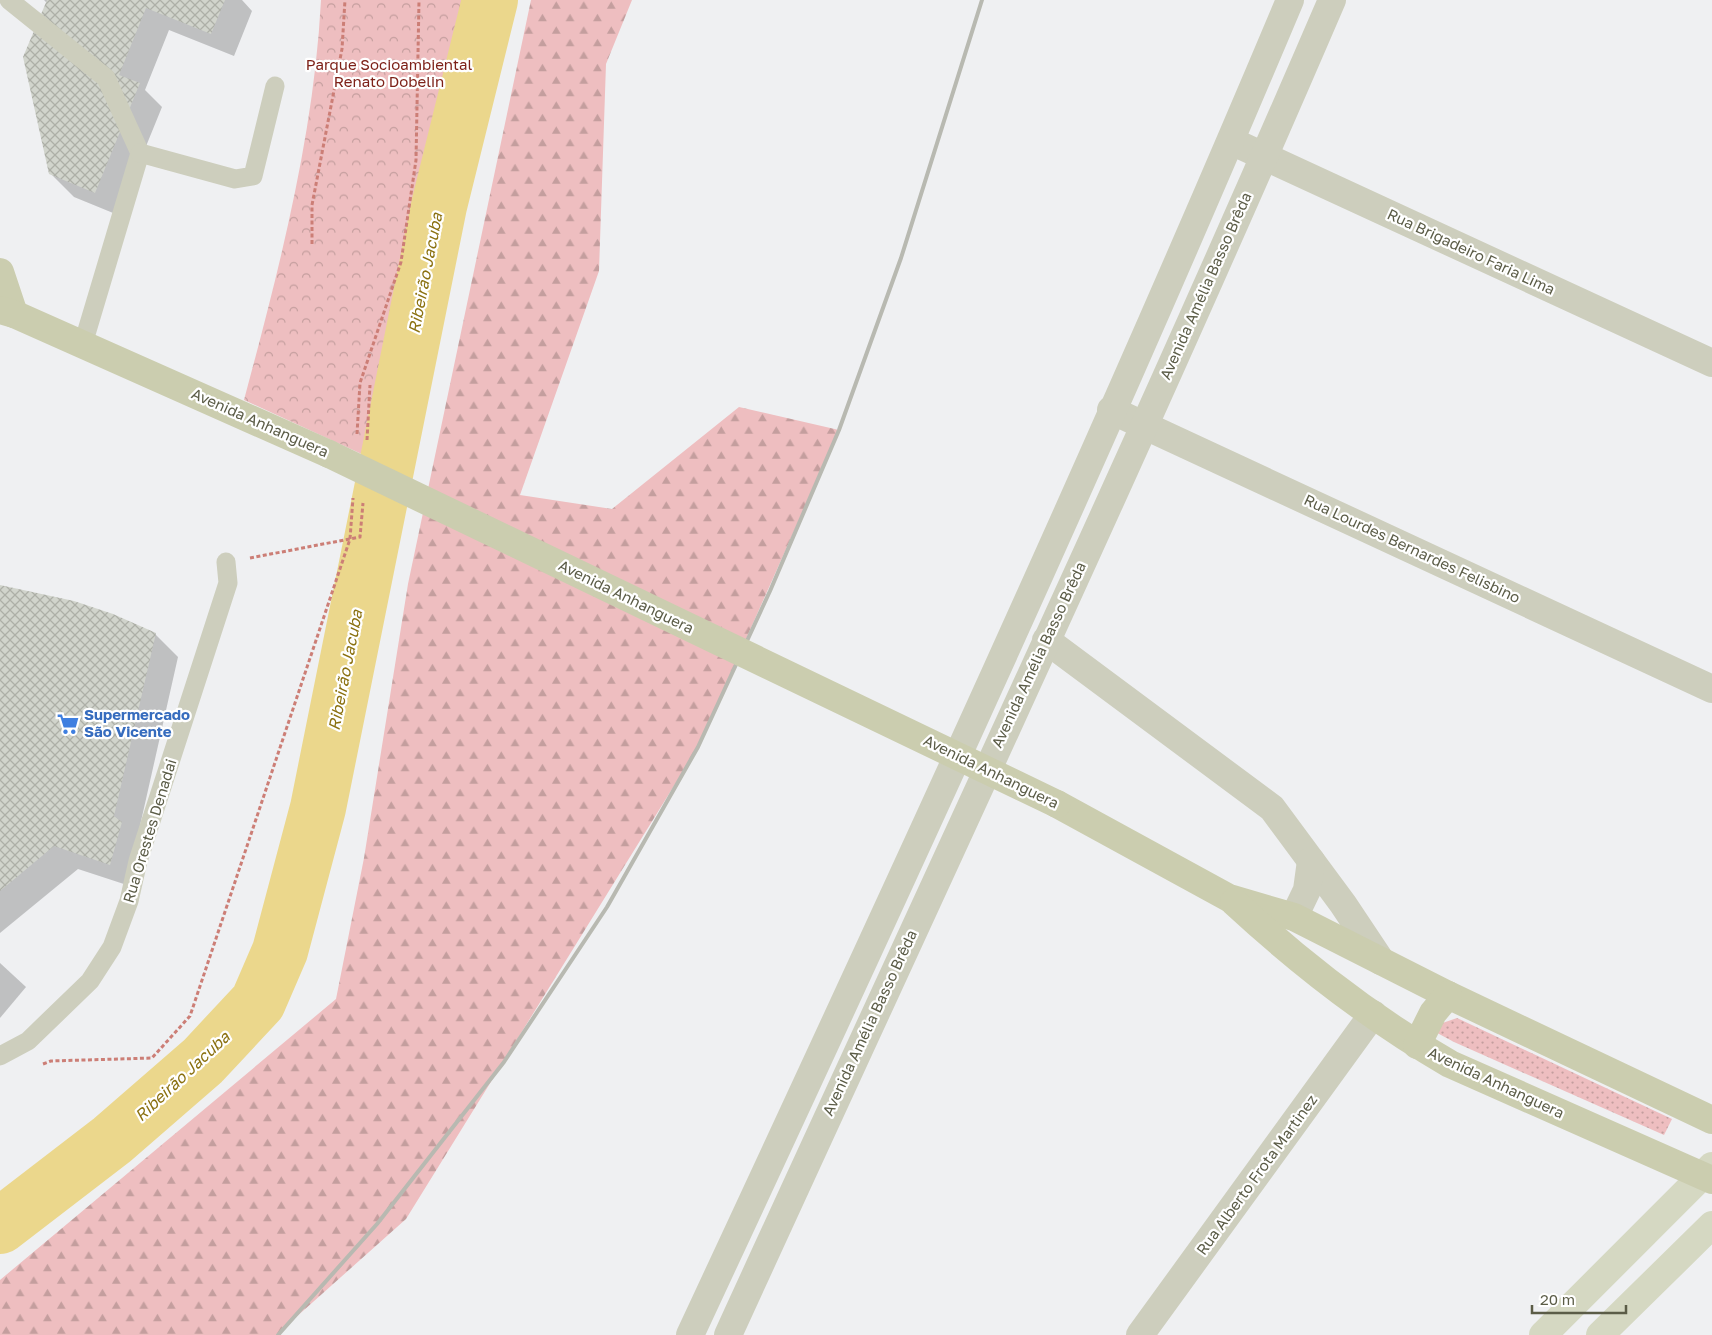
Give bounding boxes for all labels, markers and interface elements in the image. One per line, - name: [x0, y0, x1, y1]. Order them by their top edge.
- park label: Parque Socioambiental Renato Dobelin: [306, 55, 472, 90]
- street label: Avenida Amélia Basso Brêda: [1156, 189, 1255, 382]
- street label: Rua Brigadeiro Faria Lima: [1385, 204, 1558, 298]
- water label: Ribeirão Jacuba: [403, 210, 447, 335]
- street label: Avenida Anhanguera: [189, 384, 332, 460]
- street label: Rua Lourdes Bernardes Felisbino: [1302, 490, 1523, 606]
- street label: Avenida Anhanguera: [556, 556, 697, 637]
- street label: Avenida Amélia Basso Brêda: [987, 559, 1089, 750]
- water label: Ribeirão Jacuba: [323, 607, 367, 732]
- place label: Supermercado São Vicente: [84, 705, 190, 740]
- supermarket icon: Supermercado São Vicente: [55, 711, 81, 737]
- street label: Avenida Anhanguera: [921, 731, 1062, 812]
- street label: Rua Orestes Denadai: [119, 757, 180, 905]
- street label: Avenida Amélia Basso Brêda: [818, 927, 920, 1118]
- water label: Ribeirão Jacuba: [130, 1026, 234, 1125]
- street label: Avenida Anhanguera: [1426, 1043, 1567, 1122]
- street label: Rua Alberto Frota Martinez: [1192, 1091, 1321, 1258]
- scale bar: [1532, 1282, 1626, 1314]
- text: 20 m: [1540, 1290, 1575, 1308]

